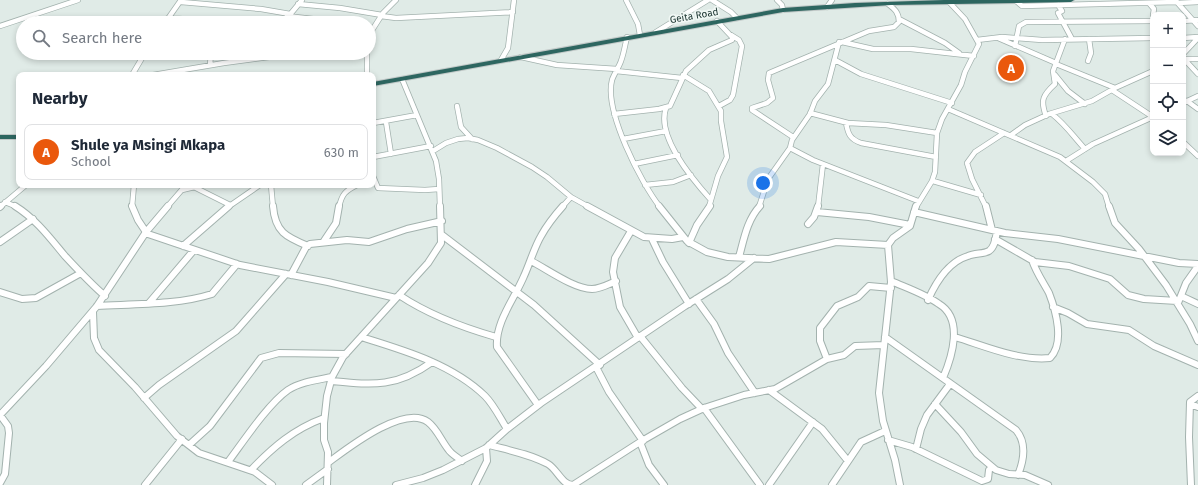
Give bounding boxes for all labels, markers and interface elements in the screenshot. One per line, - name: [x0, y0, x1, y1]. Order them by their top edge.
- street label: Geita Road: [669, 6, 719, 26]
- map controls: [1150, 12, 1186, 156]
- button: +: [1150, 12, 1186, 48]
- search box: [16, 16, 376, 60]
- icon: search: [30, 27, 52, 49]
- text: Search here: [62, 29, 142, 47]
- button: −: [1150, 48, 1186, 84]
- pin: A: [998, 53, 1024, 83]
- button: locate: [1150, 84, 1186, 120]
- text: Nearby: [32, 88, 87, 109]
- button: layers: [1150, 120, 1186, 156]
- text: Shule ya Msingi Mkapa: [71, 136, 225, 154]
- text: A: [42, 145, 50, 160]
- text: 630 m: [324, 145, 359, 160]
- text: School: [71, 154, 111, 169]
- your location: [753, 173, 773, 193]

